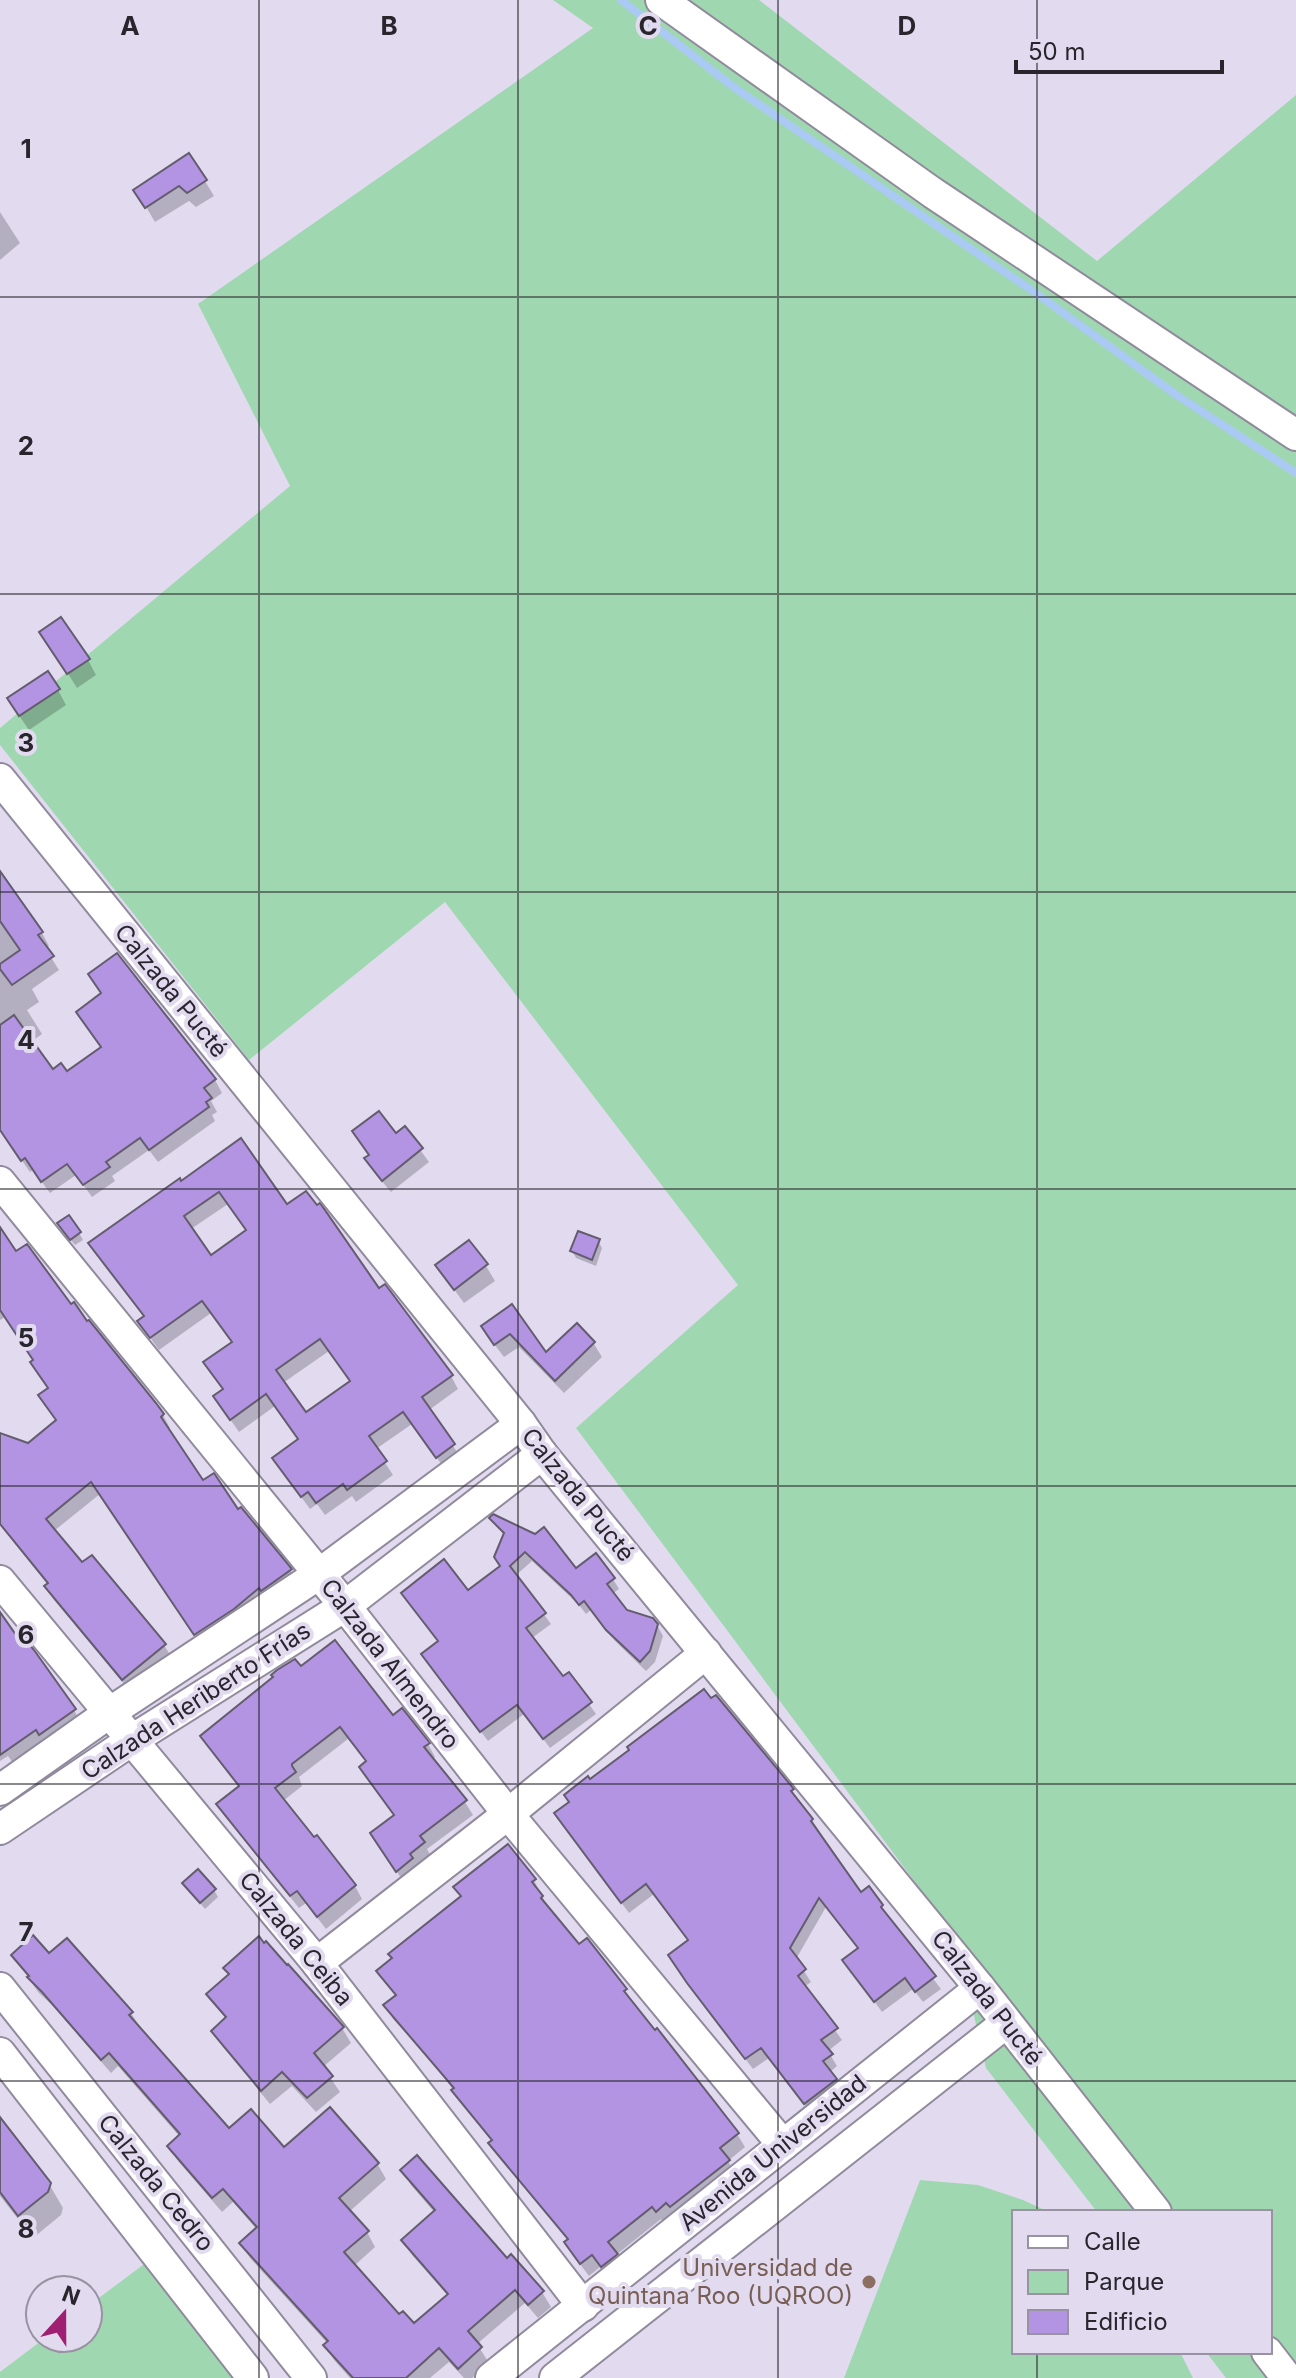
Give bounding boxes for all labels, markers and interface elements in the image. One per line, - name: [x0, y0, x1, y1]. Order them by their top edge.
- text: A: [120, 10, 140, 41]
- text: B: [380, 10, 398, 41]
- text: C: [638, 10, 658, 41]
- text: D: [898, 10, 916, 41]
- scale bar: [1016, 24, 1222, 74]
- text: 50 m: [1028, 37, 1086, 66]
- text: 1: [20, 133, 32, 164]
- text: 2: [18, 430, 34, 461]
- text: 3: [18, 727, 34, 758]
- street label: Calzada Pucté: [109, 918, 234, 1063]
- text: 4: [17, 1024, 35, 1055]
- text: 5: [18, 1322, 34, 1353]
- street label: Calzada Pucté: [516, 1422, 641, 1567]
- street label: Calzada Almendro: [315, 1573, 466, 1754]
- street label: Calzada Heriberto Frías: [76, 1616, 316, 1786]
- text: 6: [18, 1619, 34, 1650]
- street label: Calzada Ceiba: [233, 1866, 359, 2012]
- text: 7: [18, 1916, 34, 1947]
- street label: Calzada Pucté: [926, 1924, 1049, 2071]
- street label: Avenida Universidad: [673, 2068, 872, 2237]
- street label: Calzada Cedro: [92, 2108, 220, 2257]
- legend: [1012, 2210, 1272, 2354]
- text: 8: [18, 2213, 34, 2244]
- text: Calle: [1084, 2227, 1141, 2256]
- place label: Universidad de Quintana Roo (UQROO): [588, 2253, 853, 2310]
- text: Parque: [1084, 2267, 1164, 2296]
- marker: Universidad de Quintana Roo (UQROO): [860, 2273, 878, 2291]
- north arrow: [24, 2274, 104, 2354]
- text: N: [59, 2280, 84, 2310]
- text: Edificio: [1084, 2307, 1168, 2336]

